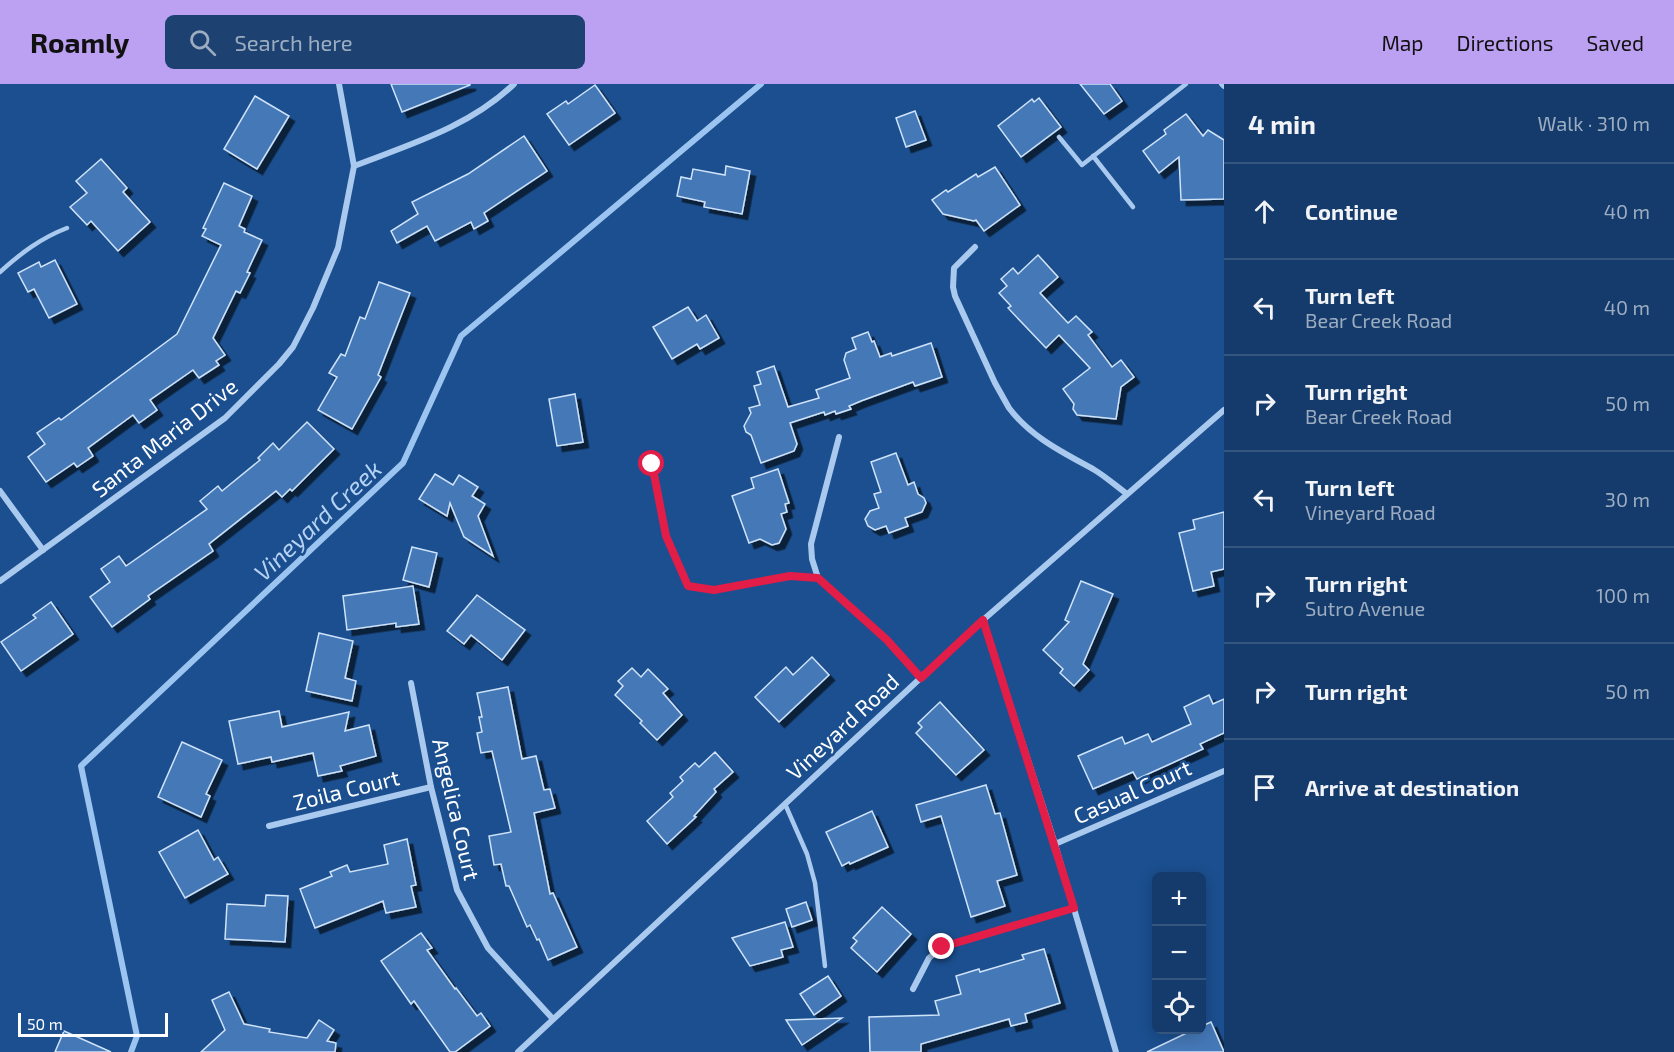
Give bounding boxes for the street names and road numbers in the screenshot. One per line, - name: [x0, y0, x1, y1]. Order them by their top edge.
- street label: Santa Maria Drive: [86, 372, 242, 502]
- street label: Vineyard Road: [781, 667, 903, 785]
- street label: Angelica Court: [428, 735, 486, 883]
- street label: Casual Court: [1069, 753, 1195, 829]
- street label: Zoila Court: [290, 763, 402, 815]

